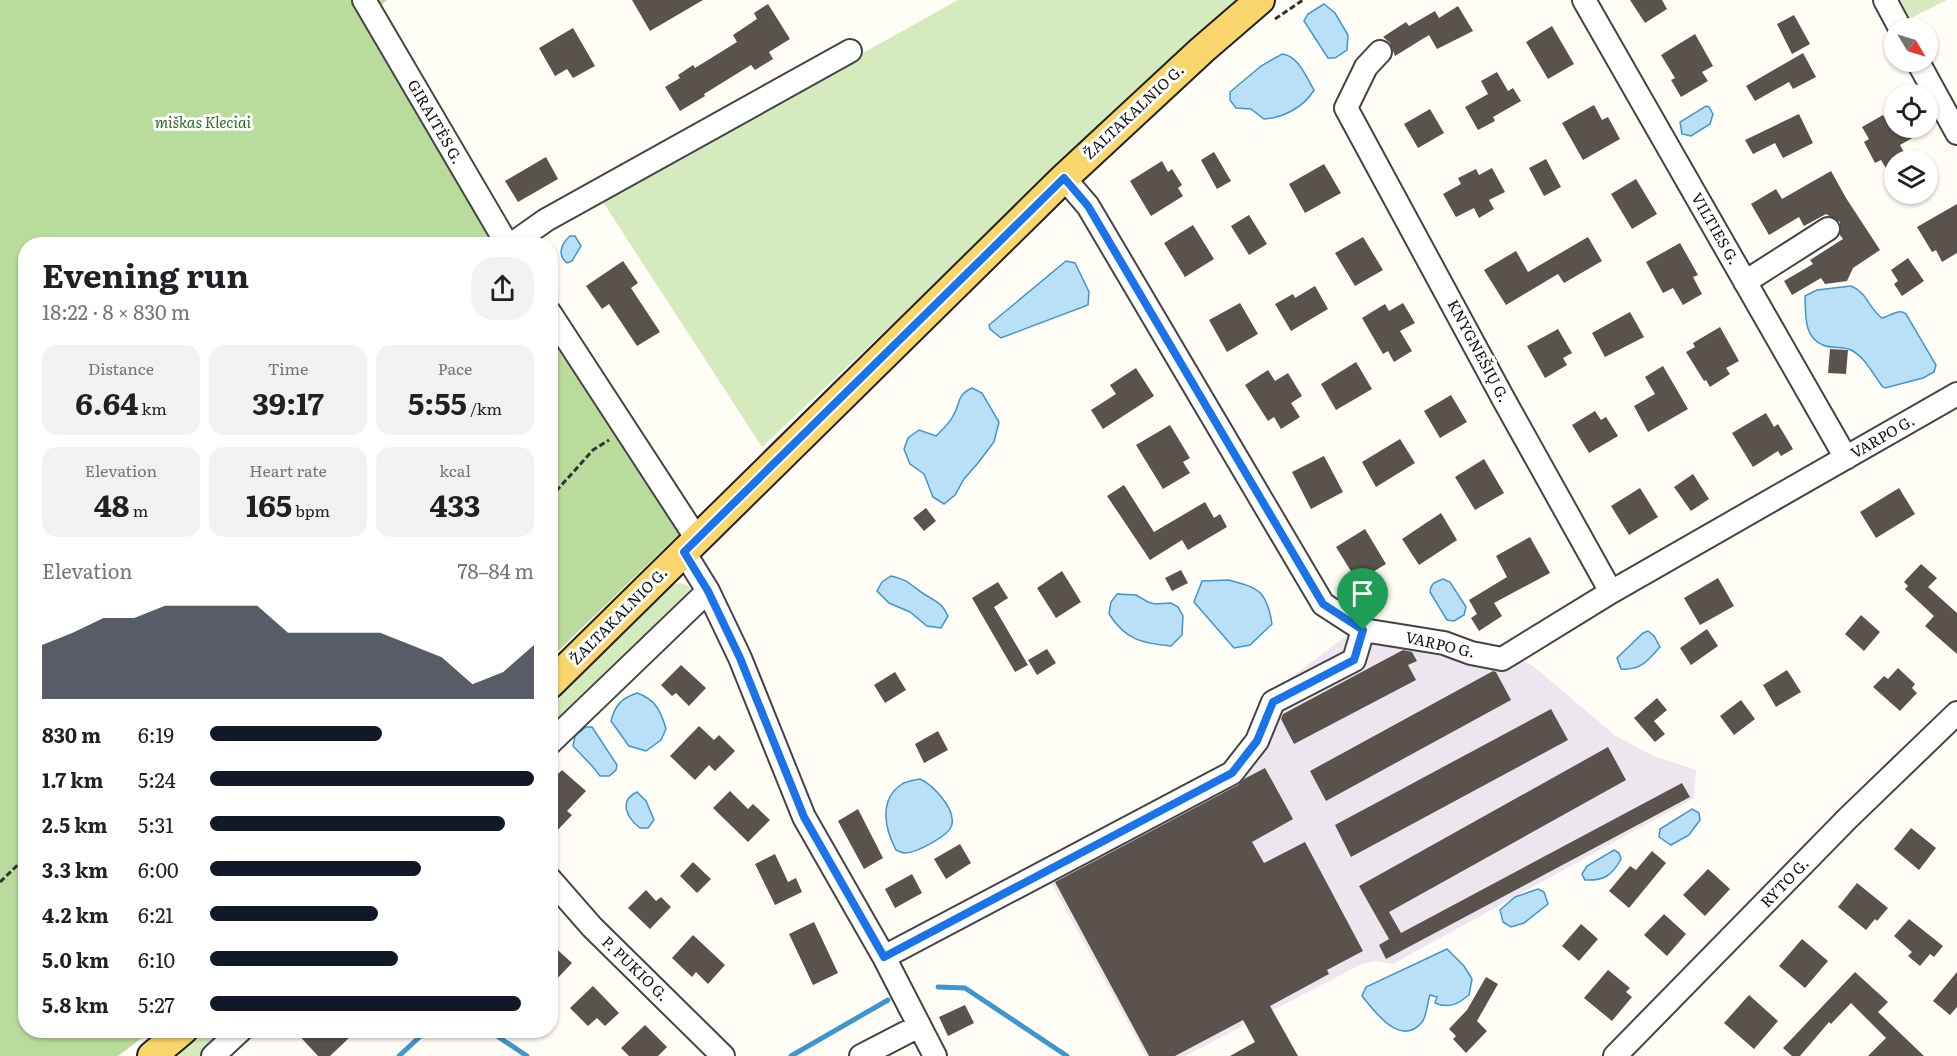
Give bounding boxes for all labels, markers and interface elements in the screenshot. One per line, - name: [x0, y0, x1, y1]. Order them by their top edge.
- north arrow: [1884, 18, 1938, 72]
- map controls: [1884, 18, 1938, 204]
- street label: ŽALTAKALNIO G.: [1077, 58, 1189, 164]
- street label: GIRAITĖS G.: [403, 75, 470, 168]
- button: locate: [1884, 84, 1938, 138]
- park label: miškas Kleciai: [155, 110, 252, 133]
- button: layers: [1884, 150, 1938, 204]
- street label: VILTIES G.: [1686, 188, 1746, 269]
- text: Evening run: [42, 249, 249, 298]
- button: share: [471, 257, 534, 320]
- street label: KNYGNEŠIŲ G.: [1442, 295, 1516, 406]
- text: 18:22 · 8 × 830 m: [42, 296, 190, 326]
- text: Distance: [88, 356, 154, 380]
- text: Time: [268, 356, 308, 380]
- text: Pace: [438, 356, 472, 380]
- text: 6.64: [75, 380, 138, 424]
- text: 39:17: [252, 380, 324, 424]
- text: 5:55: [408, 380, 467, 424]
- text: km: [138, 396, 167, 420]
- text: /km: [467, 396, 502, 420]
- street label: VARPO G.: [1846, 408, 1919, 463]
- text: Elevation: [85, 458, 157, 482]
- text: Heart rate: [249, 458, 327, 482]
- text: kcal: [439, 458, 471, 482]
- text: 48: [94, 482, 130, 526]
- text: 165: [246, 482, 292, 526]
- text: 433: [430, 482, 480, 526]
- text: m: [130, 498, 148, 522]
- text: bpm: [292, 498, 330, 522]
- text: Elevation: [42, 555, 132, 585]
- text: 78–84 m: [457, 555, 534, 585]
- street label: ŽALTAKALNIO G.: [564, 561, 672, 669]
- pin: [1337, 568, 1388, 630]
- icon: arrive: [1346, 577, 1379, 610]
- street label: VARPO G.: [1403, 624, 1477, 663]
- text: 830 m: [42, 719, 101, 749]
- text: 6:19: [138, 719, 174, 749]
- text: 1.7 km: [42, 764, 104, 794]
- text: 5:24: [138, 764, 176, 794]
- text: 2.5 km: [42, 809, 108, 839]
- text: 5:31: [138, 809, 174, 839]
- street label: RYTO G.: [1754, 852, 1814, 912]
- text: 3.3 km: [42, 854, 108, 884]
- text: 6:00: [138, 854, 179, 884]
- text: 4.2 km: [42, 899, 109, 929]
- text: 6:21: [138, 899, 173, 929]
- street label: P. PUKIO G.: [597, 930, 675, 1006]
- text: 5.0 km: [42, 944, 109, 974]
- text: 6:10: [138, 944, 175, 974]
- text: 5.8 km: [42, 989, 109, 1019]
- text: 5:27: [138, 989, 175, 1019]

